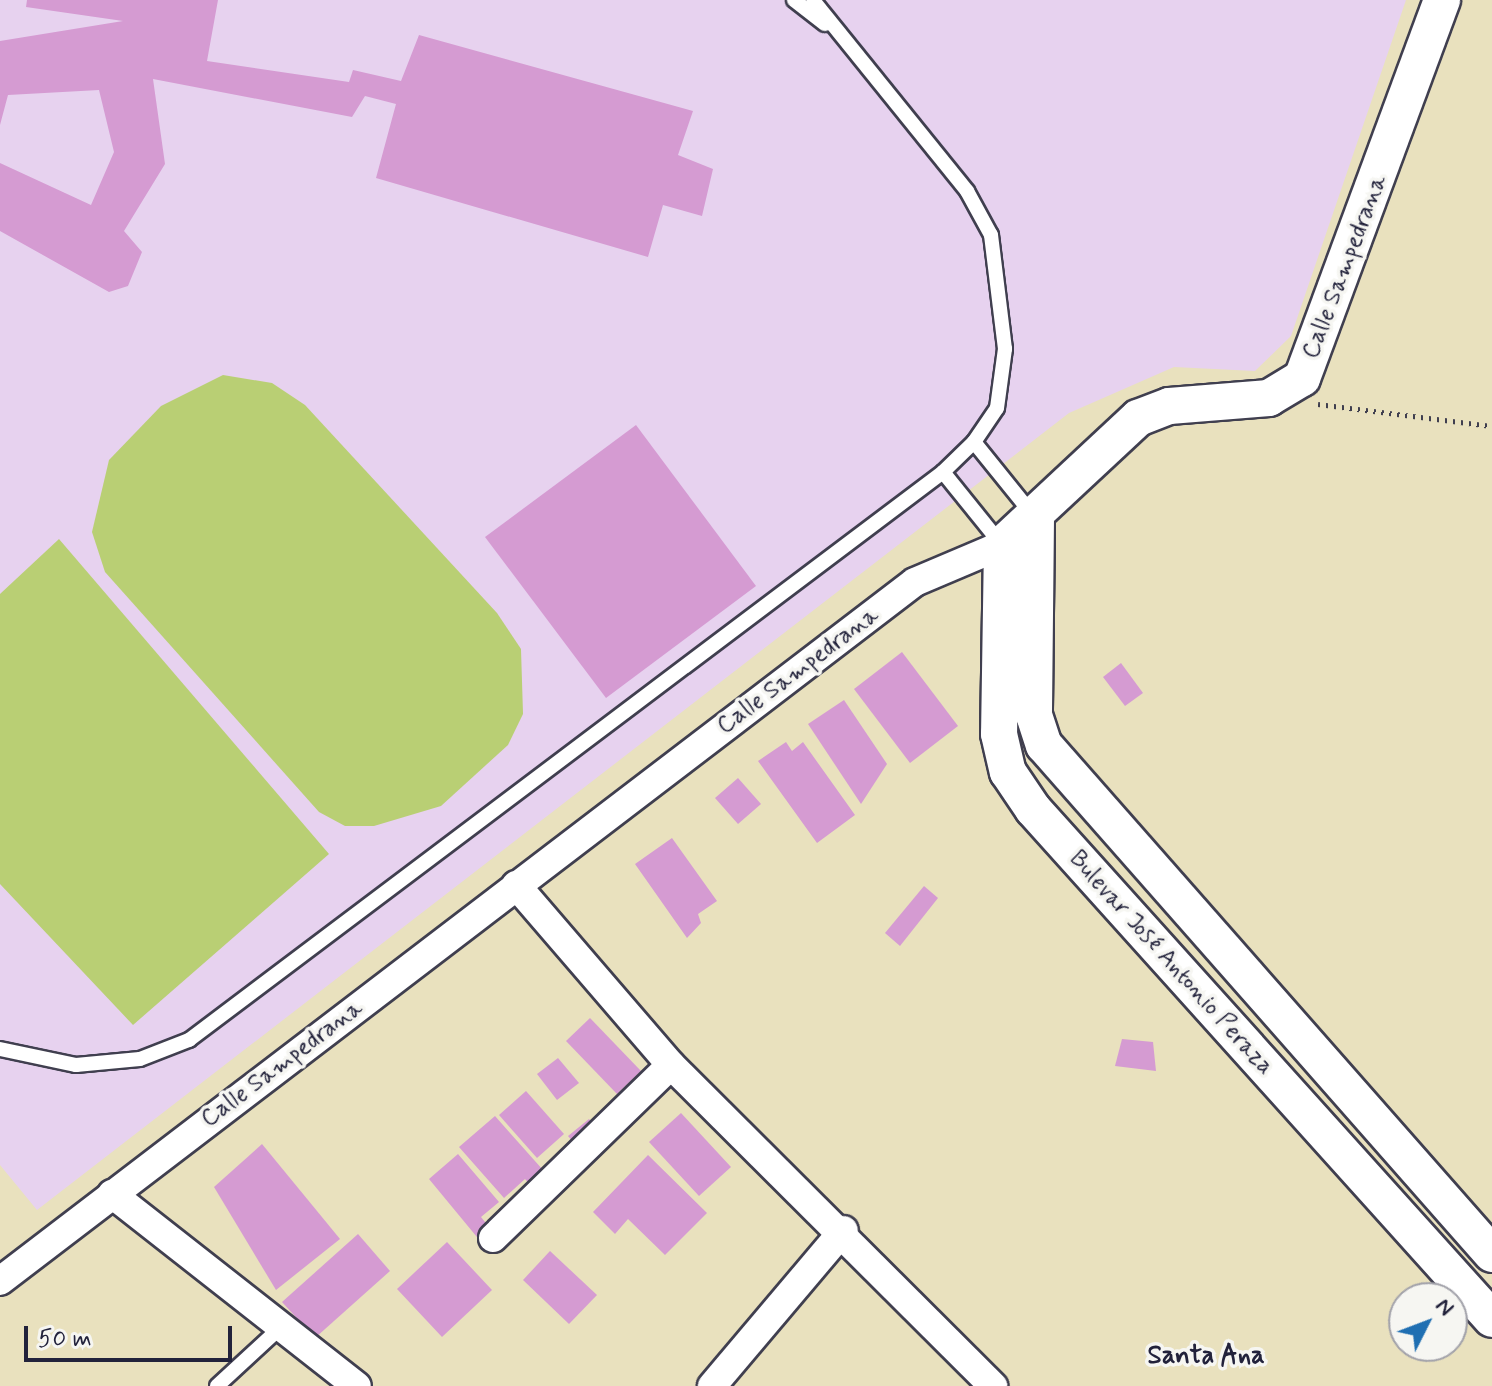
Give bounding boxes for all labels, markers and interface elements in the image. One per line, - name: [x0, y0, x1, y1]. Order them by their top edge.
- street label: Calle Sampedrana: [1297, 172, 1393, 362]
- street label: Calle Sampedrana: [712, 602, 884, 740]
- street label: Bulevar José Antonio Peraza: [1062, 844, 1280, 1082]
- street label: Calle Sampedrana: [196, 995, 368, 1133]
- north arrow: [1388, 1282, 1468, 1362]
- text: N: [1429, 1292, 1460, 1322]
- scale bar: [28, 1310, 236, 1360]
- text: 50 m: [38, 1324, 92, 1355]
- district label: Santa Ana: [1148, 1341, 1264, 1373]

